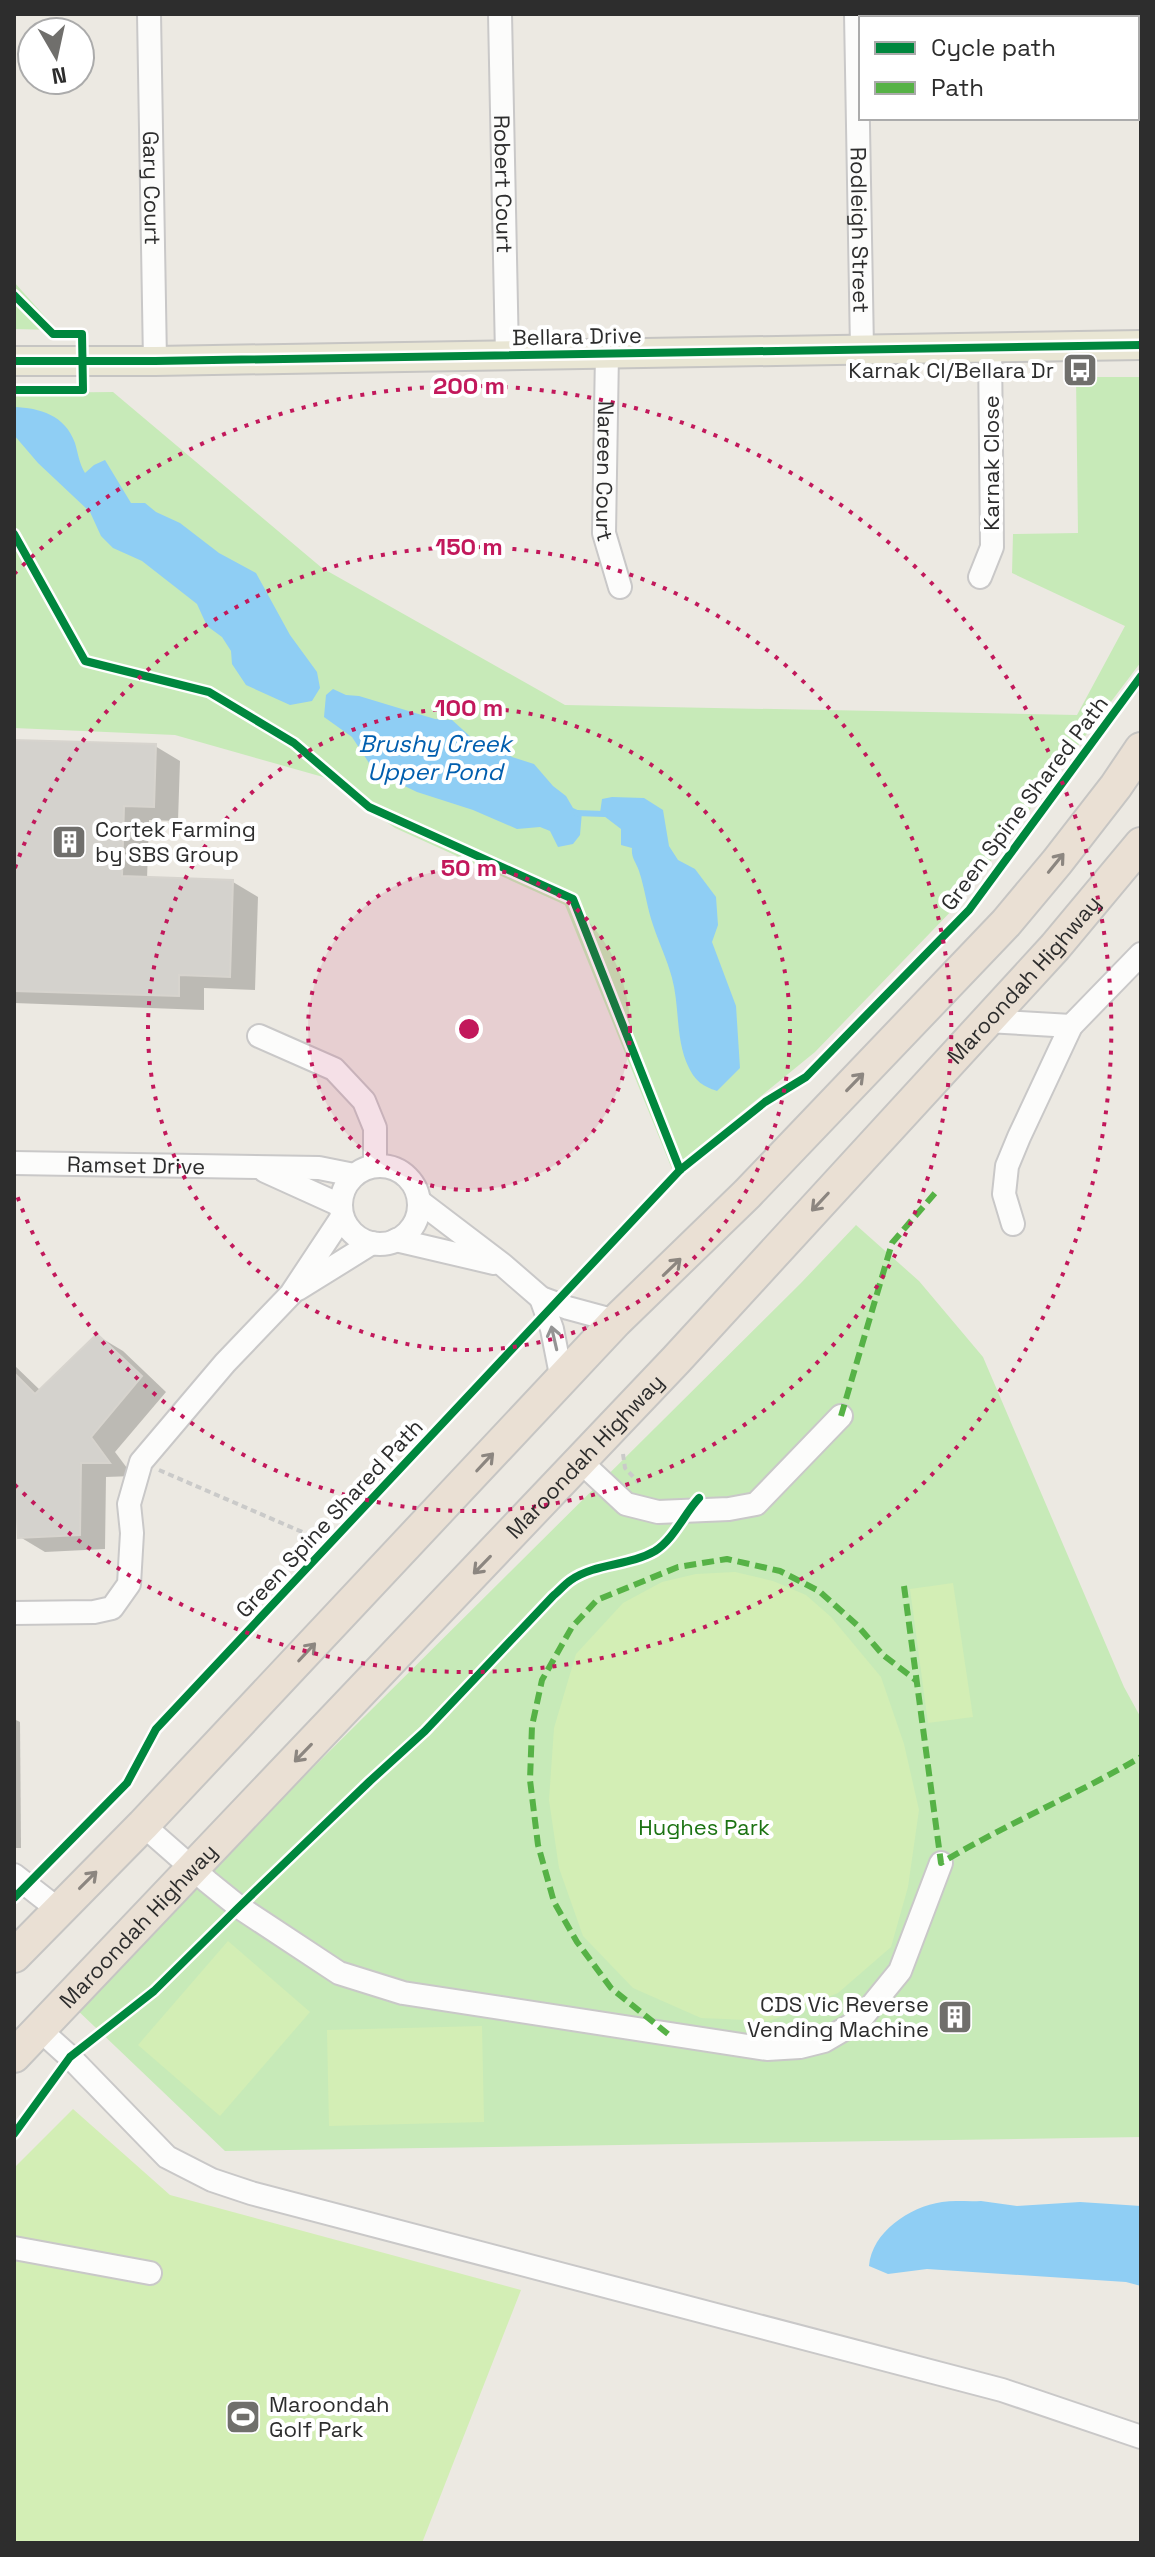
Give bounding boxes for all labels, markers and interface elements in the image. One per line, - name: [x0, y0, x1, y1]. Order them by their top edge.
- north arrow: [16, 16, 96, 96]
- legend: [859, 16, 1139, 120]
- text: Cycle path: [931, 32, 1056, 63]
- text: N: [50, 61, 69, 91]
- text: Path: [931, 72, 984, 103]
- street label: Robert Court: [488, 114, 519, 253]
- street label: Gary Court: [137, 131, 167, 245]
- street label: Rodleigh Street: [844, 147, 875, 313]
- street label: Bellara Drive: [512, 321, 642, 351]
- bus stop icon: Karnak Cl/Bellara Dr: [1061, 351, 1099, 389]
- place label: Karnak Cl/Bellara Dr: [848, 356, 1054, 384]
- text: 200 m: [433, 370, 505, 401]
- street label: Karnak Close: [977, 395, 1005, 531]
- street label: Nareen Court: [590, 401, 620, 545]
- text: 150 m: [435, 531, 503, 562]
- street label: Green Spine Shared Path: [934, 690, 1114, 916]
- text: 100 m: [435, 692, 503, 723]
- water label: Brushy Creek Upper Pond: [359, 728, 515, 787]
- place label: Cortek Farming by SBS Group: [95, 815, 256, 868]
- building icon: Cortek Farming by SBS Group: [50, 823, 88, 861]
- text: 50 m: [441, 852, 497, 883]
- one-way arrow: [1047, 853, 1065, 874]
- street label: Maroondah Highway: [941, 889, 1106, 1070]
- centre of rings: [455, 1015, 483, 1043]
- one-way arrow: [845, 1073, 864, 1092]
- street label: Ramset Drive: [67, 1150, 205, 1180]
- one-way arrow: [811, 1192, 830, 1212]
- one-way arrow: [662, 1258, 681, 1277]
- one-way arrow: [546, 1326, 561, 1352]
- street label: Maroondah Highway: [500, 1368, 670, 1544]
- street label: Green Spine Shared Path: [230, 1413, 428, 1623]
- one-way arrow: [475, 1453, 493, 1473]
- one-way arrow: [473, 1555, 492, 1575]
- one-way arrow: [297, 1642, 315, 1662]
- one-way arrow: [293, 1743, 312, 1763]
- park label: Hughes Park: [638, 1813, 770, 1841]
- street label: Maroondah Highway: [53, 1837, 223, 2014]
- one-way arrow: [78, 1871, 97, 1890]
- place label: CDS Vic Reverse Vending Machine: [747, 1990, 929, 2043]
- building icon: CDS Vic Reverse Vending Machine: [936, 1998, 974, 2036]
- place label: Maroondah Golf Park: [269, 2390, 390, 2443]
- sports icon: Maroondah Golf Park: [224, 2398, 262, 2436]

